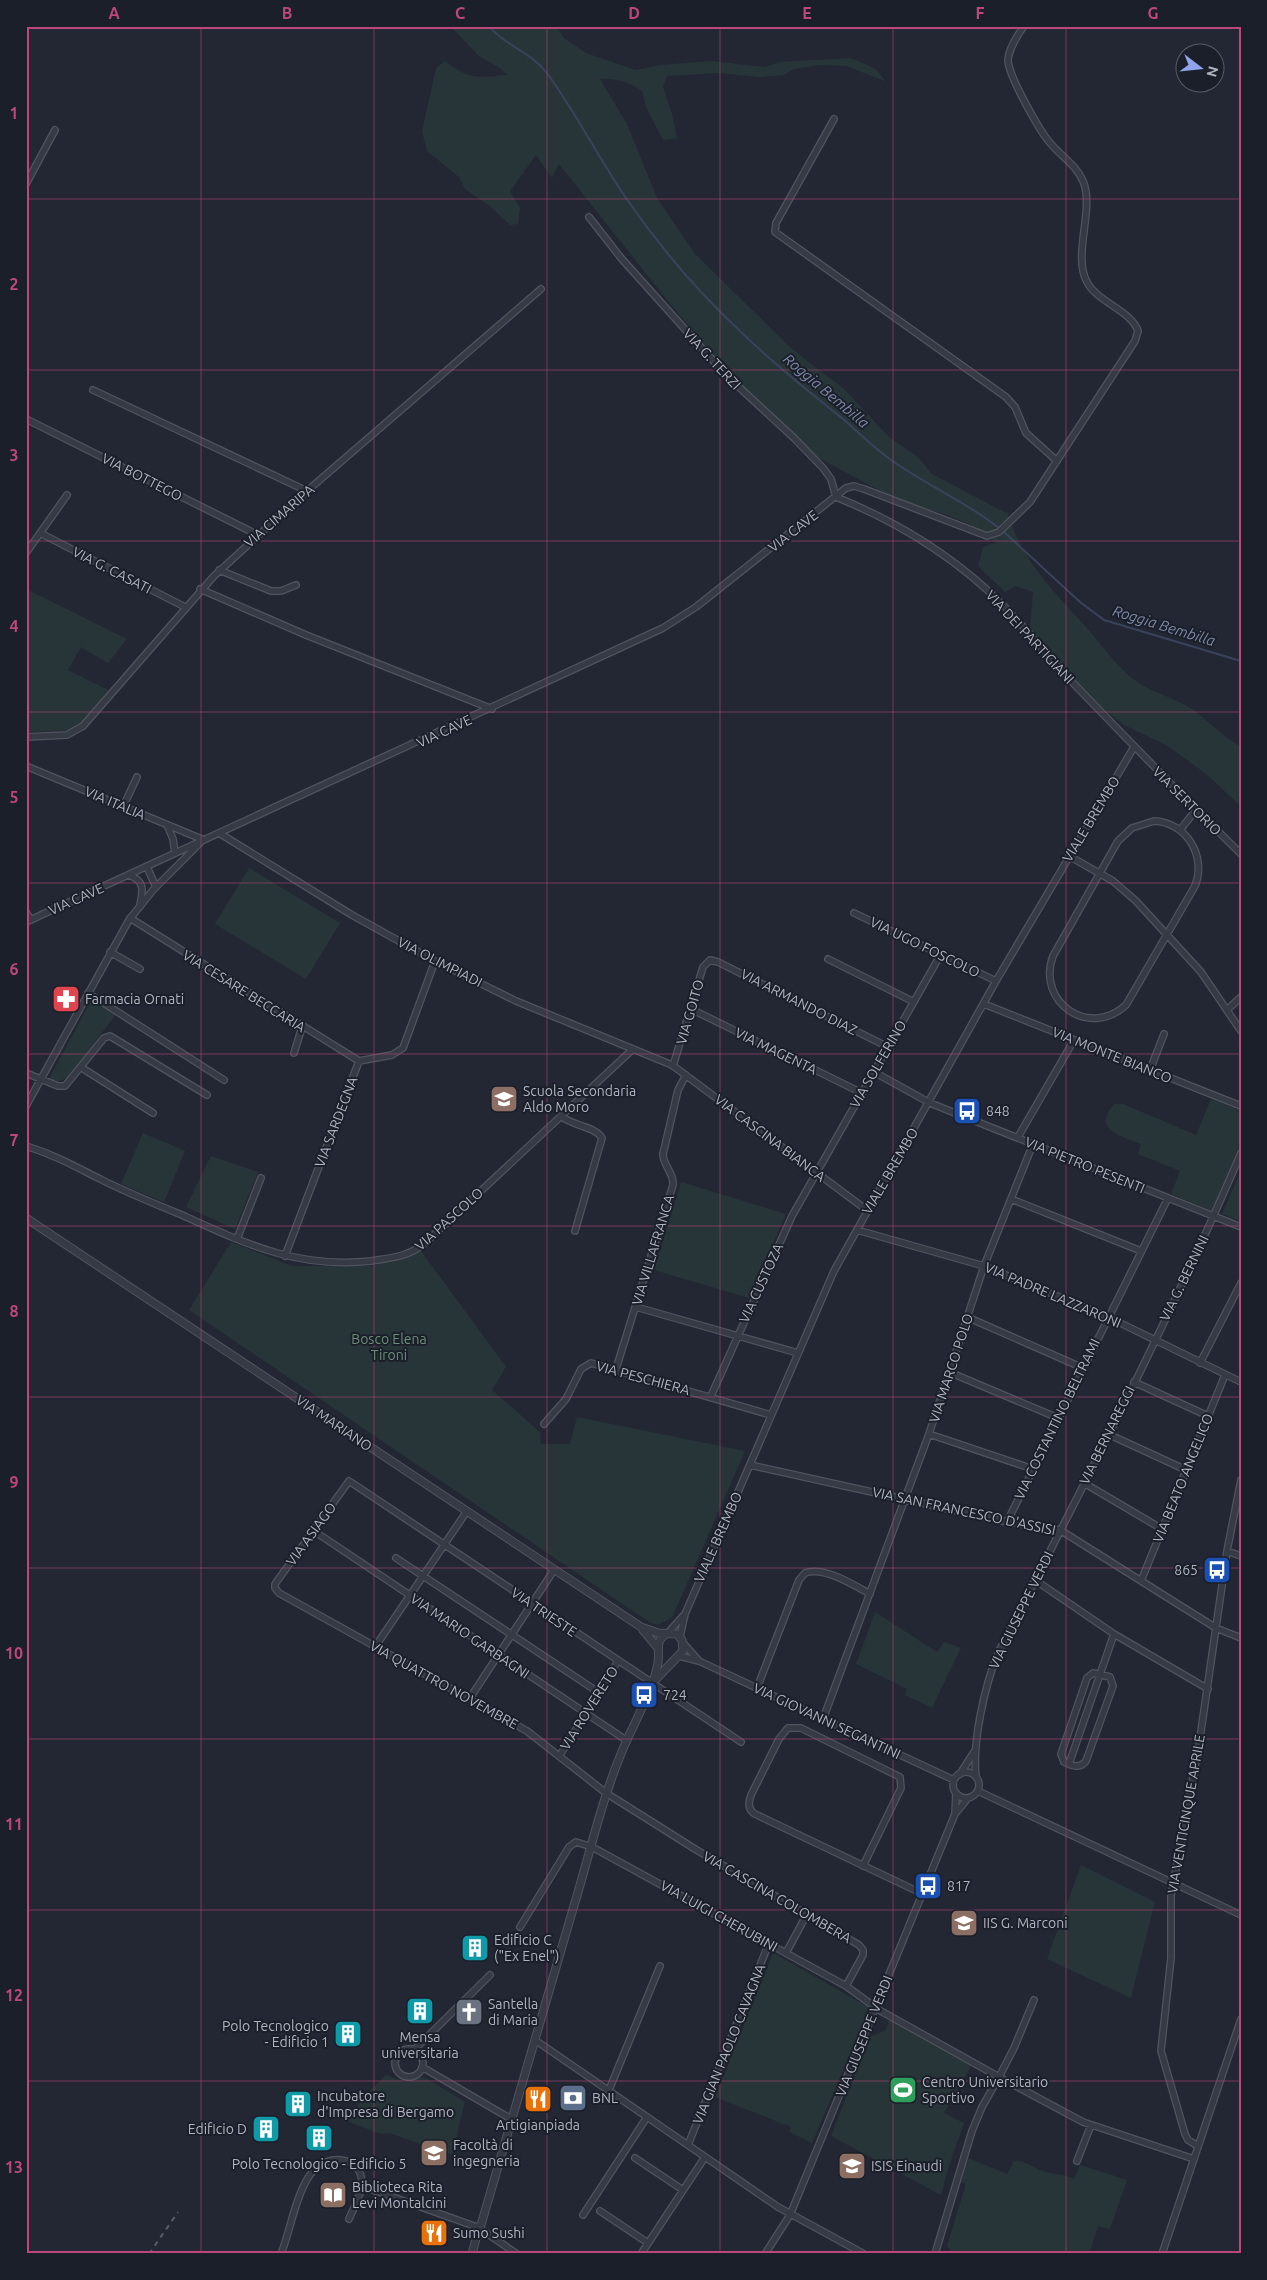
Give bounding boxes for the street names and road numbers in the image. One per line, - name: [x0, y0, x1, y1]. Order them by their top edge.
- street label: VIA G. TERZI: [680, 325, 744, 393]
- street label: VIA BOTTEGO: [99, 450, 185, 504]
- street label: VIA CIMARIPA: [241, 481, 317, 551]
- street label: VIA CAVE: [765, 507, 821, 555]
- street label: VIA G. CASATI: [70, 543, 154, 597]
- street label: VIA DEI PARTIGIANI: [983, 587, 1077, 687]
- street label: VIA CAVE: [414, 711, 474, 751]
- street label: VIA SERTORIO: [1149, 763, 1225, 839]
- street label: VIALE BREMBO: [1059, 773, 1123, 865]
- street label: VIA ITALIA: [82, 783, 148, 823]
- street label: VIA CAVE: [46, 880, 106, 918]
- street label: VIA UGO FOSCOLO: [868, 913, 983, 981]
- street label: VIA OLIMPIADI: [395, 934, 485, 990]
- street label: VIA CESARE BECCARIA: [180, 947, 308, 1035]
- street label: VIA ARMANDO DIAZ: [738, 966, 860, 1038]
- street label: VIA GOITO: [673, 978, 707, 1046]
- street label: VIA SOLFERINO: [846, 1017, 910, 1111]
- street label: VIA MAGENTA: [732, 1024, 820, 1078]
- street label: VIA MONTE BIANCO: [1050, 1024, 1174, 1086]
- street label: VIA SARDEGNA: [311, 1074, 361, 1170]
- street label: VIA CASCINA BIANCA: [712, 1091, 828, 1185]
- street label: VIALE BREMBO: [859, 1125, 921, 1217]
- street label: VIA PIETRO PESENTI: [1023, 1134, 1147, 1196]
- street label: VIA PASCOLO: [412, 1184, 486, 1254]
- street label: VIA VILLAFRANCA: [629, 1193, 677, 1307]
- street label: VIA G. BERNINI: [1156, 1232, 1212, 1324]
- street label: VIA CUSTOZA: [736, 1241, 786, 1325]
- street label: VIA PADRE LAZZARONI: [982, 1259, 1124, 1331]
- street label: VIA MARCO POLO: [926, 1311, 976, 1425]
- street label: VIA COSTANTINO BELTRAMI: [1011, 1336, 1103, 1502]
- street label: VIA PESCHIERA: [594, 1358, 692, 1398]
- street label: VIA BERNAREGGI: [1076, 1383, 1138, 1487]
- street label: VIA MARIANO: [293, 1392, 375, 1454]
- street label: VIA BEATO ANGELICO: [1150, 1411, 1216, 1545]
- street label: VIA SAN FRANCESCO D'ASSISI: [871, 1484, 1057, 1538]
- street label: VIALE BREMBO: [691, 1489, 745, 1585]
- street label: VIA ASIAGO: [283, 1499, 339, 1569]
- street label: VIA GIUSEPPE VERDI: [986, 1548, 1056, 1672]
- street label: VIA TRIESTE: [508, 1584, 580, 1640]
- street label: VIA MARIO GARBAGNI: [407, 1590, 533, 1682]
- street label: VIA QUATTRO NOVEMBRE: [367, 1637, 521, 1733]
- street label: VIA ROVERETO: [557, 1663, 621, 1753]
- street label: VIA GIOVANNI SEGANTINI: [751, 1680, 903, 1762]
- street label: VIA VENTICINQUE APRILE: [1164, 1733, 1208, 1895]
- street label: VIA CASCINA COLOMBERA: [700, 1848, 854, 1946]
- street label: VIA LUIGI CHERUBINI: [658, 1877, 780, 1955]
- street label: VIA GIAN PAOLO CAVAGNA: [690, 1962, 768, 2126]
- street label: VIA GIUSEPPE VERDI: [832, 1973, 896, 2099]

